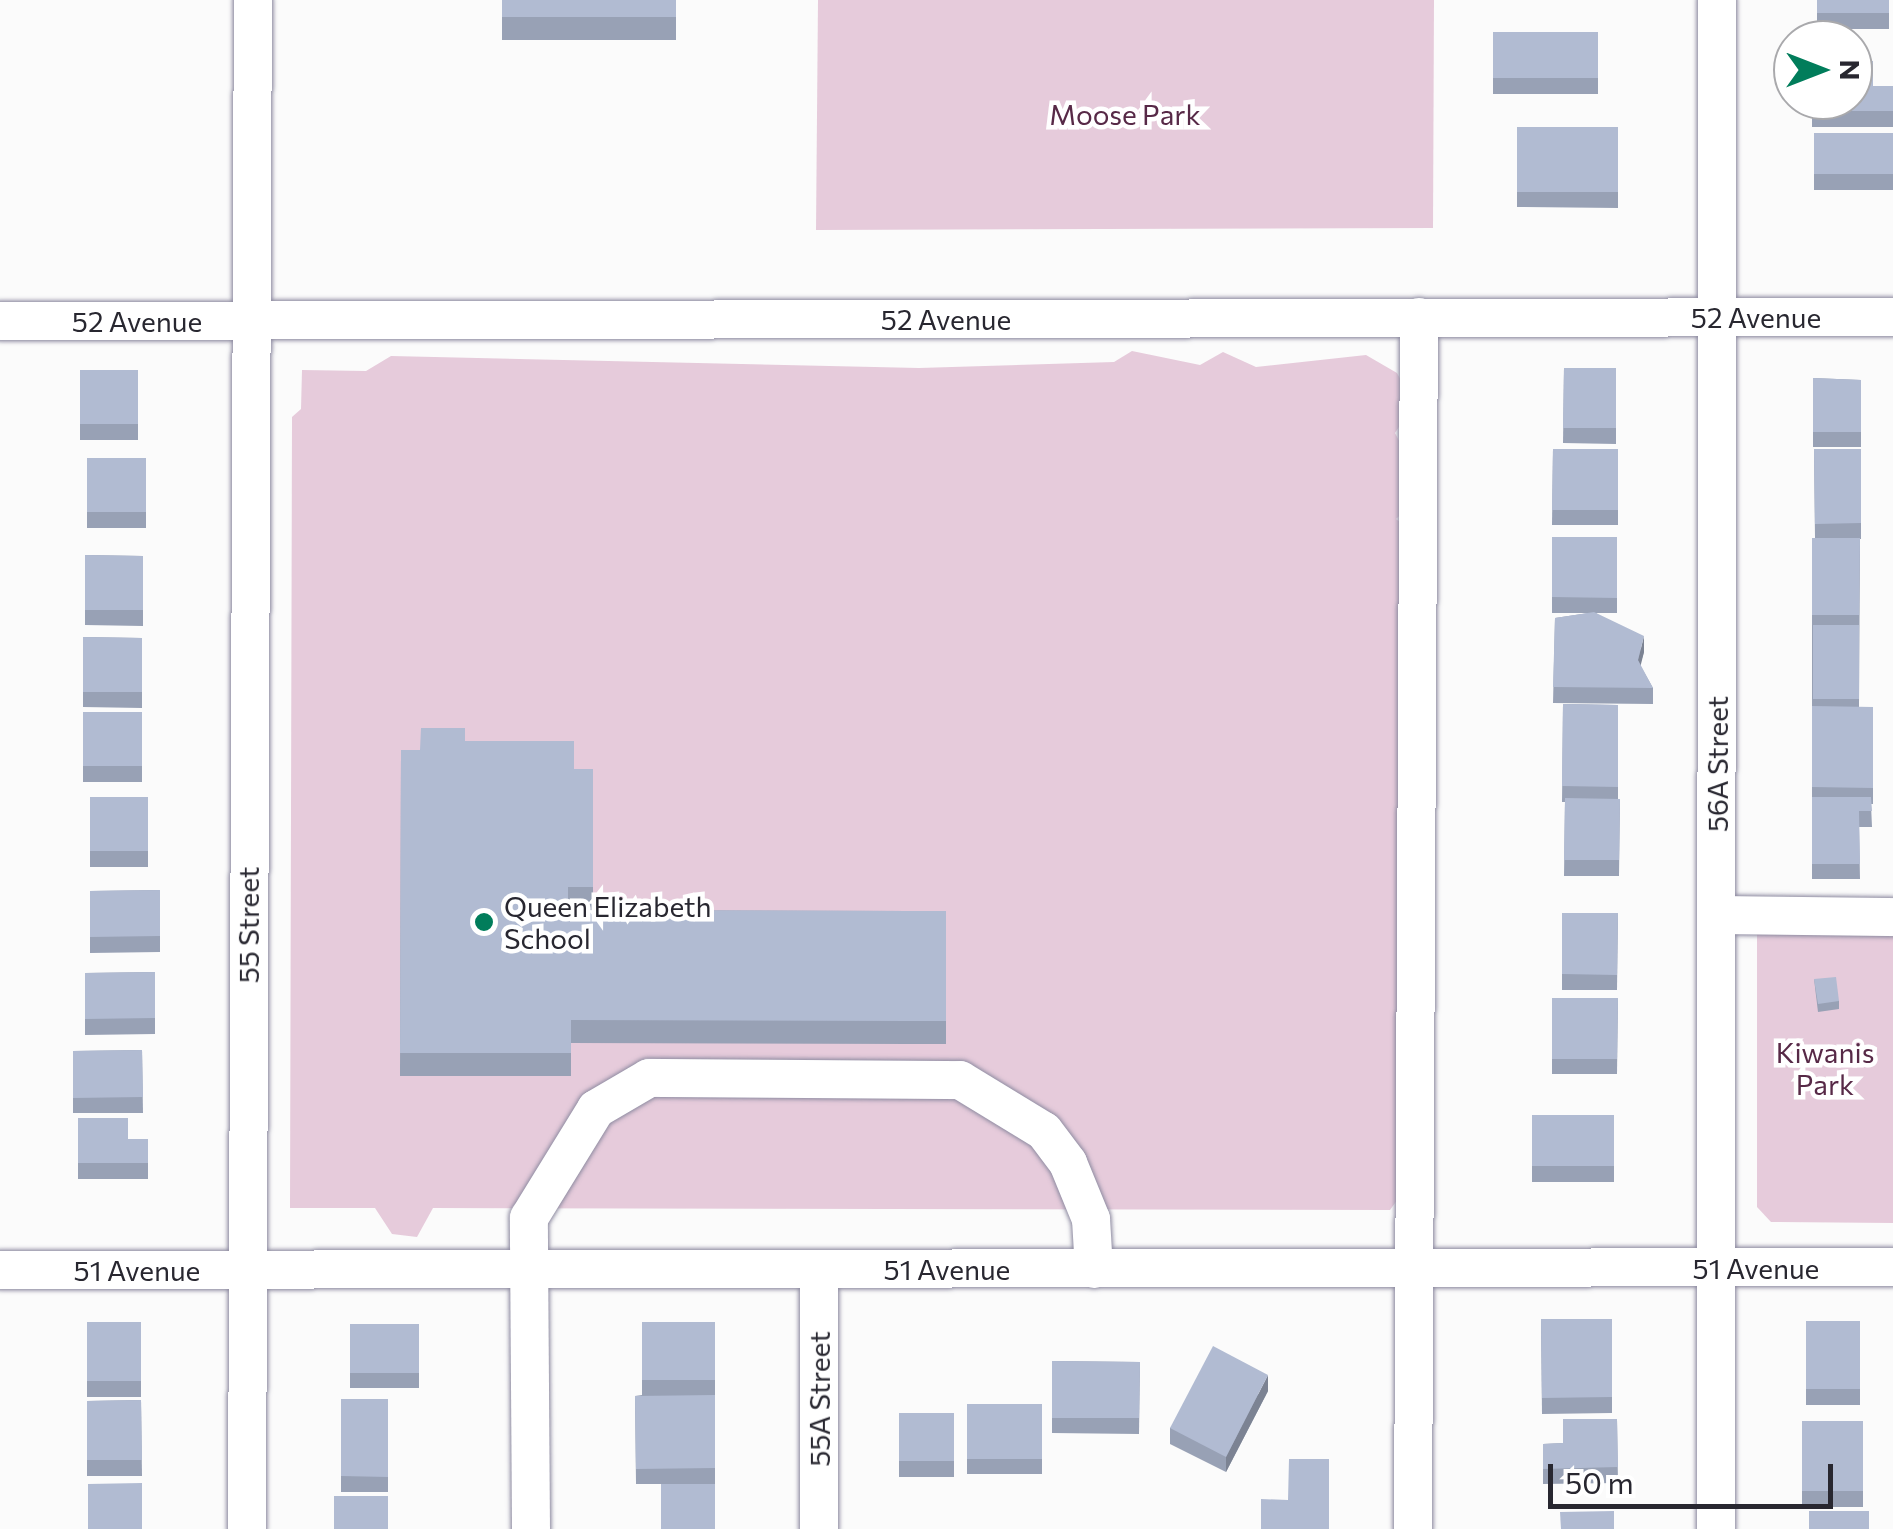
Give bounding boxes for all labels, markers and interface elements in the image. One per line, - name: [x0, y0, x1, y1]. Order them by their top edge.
- north arrow: [1773, 20, 1873, 120]
- text: N: [1834, 60, 1868, 81]
- park label: Moose Park: [1049, 97, 1201, 131]
- street label: 52 Avenue: [1691, 300, 1821, 334]
- street label: 52 Avenue: [881, 302, 1011, 336]
- street label: 52 Avenue: [72, 304, 202, 338]
- street label: 56A Street: [1700, 696, 1734, 832]
- street label: 55 Street: [231, 867, 265, 983]
- place label: Queen Elizabeth School: [504, 889, 712, 955]
- marker: Queen Elizabeth School: [473, 911, 495, 933]
- park label: Kiwanis Park: [1776, 1035, 1874, 1101]
- street label: 51 Avenue: [1693, 1251, 1819, 1285]
- street label: 51 Avenue: [884, 1252, 1010, 1286]
- street label: 51 Avenue: [74, 1253, 200, 1287]
- street label: 55A Street: [802, 1331, 836, 1467]
- scale bar: [1553, 1444, 1838, 1506]
- text: 50 m: [1565, 1463, 1634, 1500]

